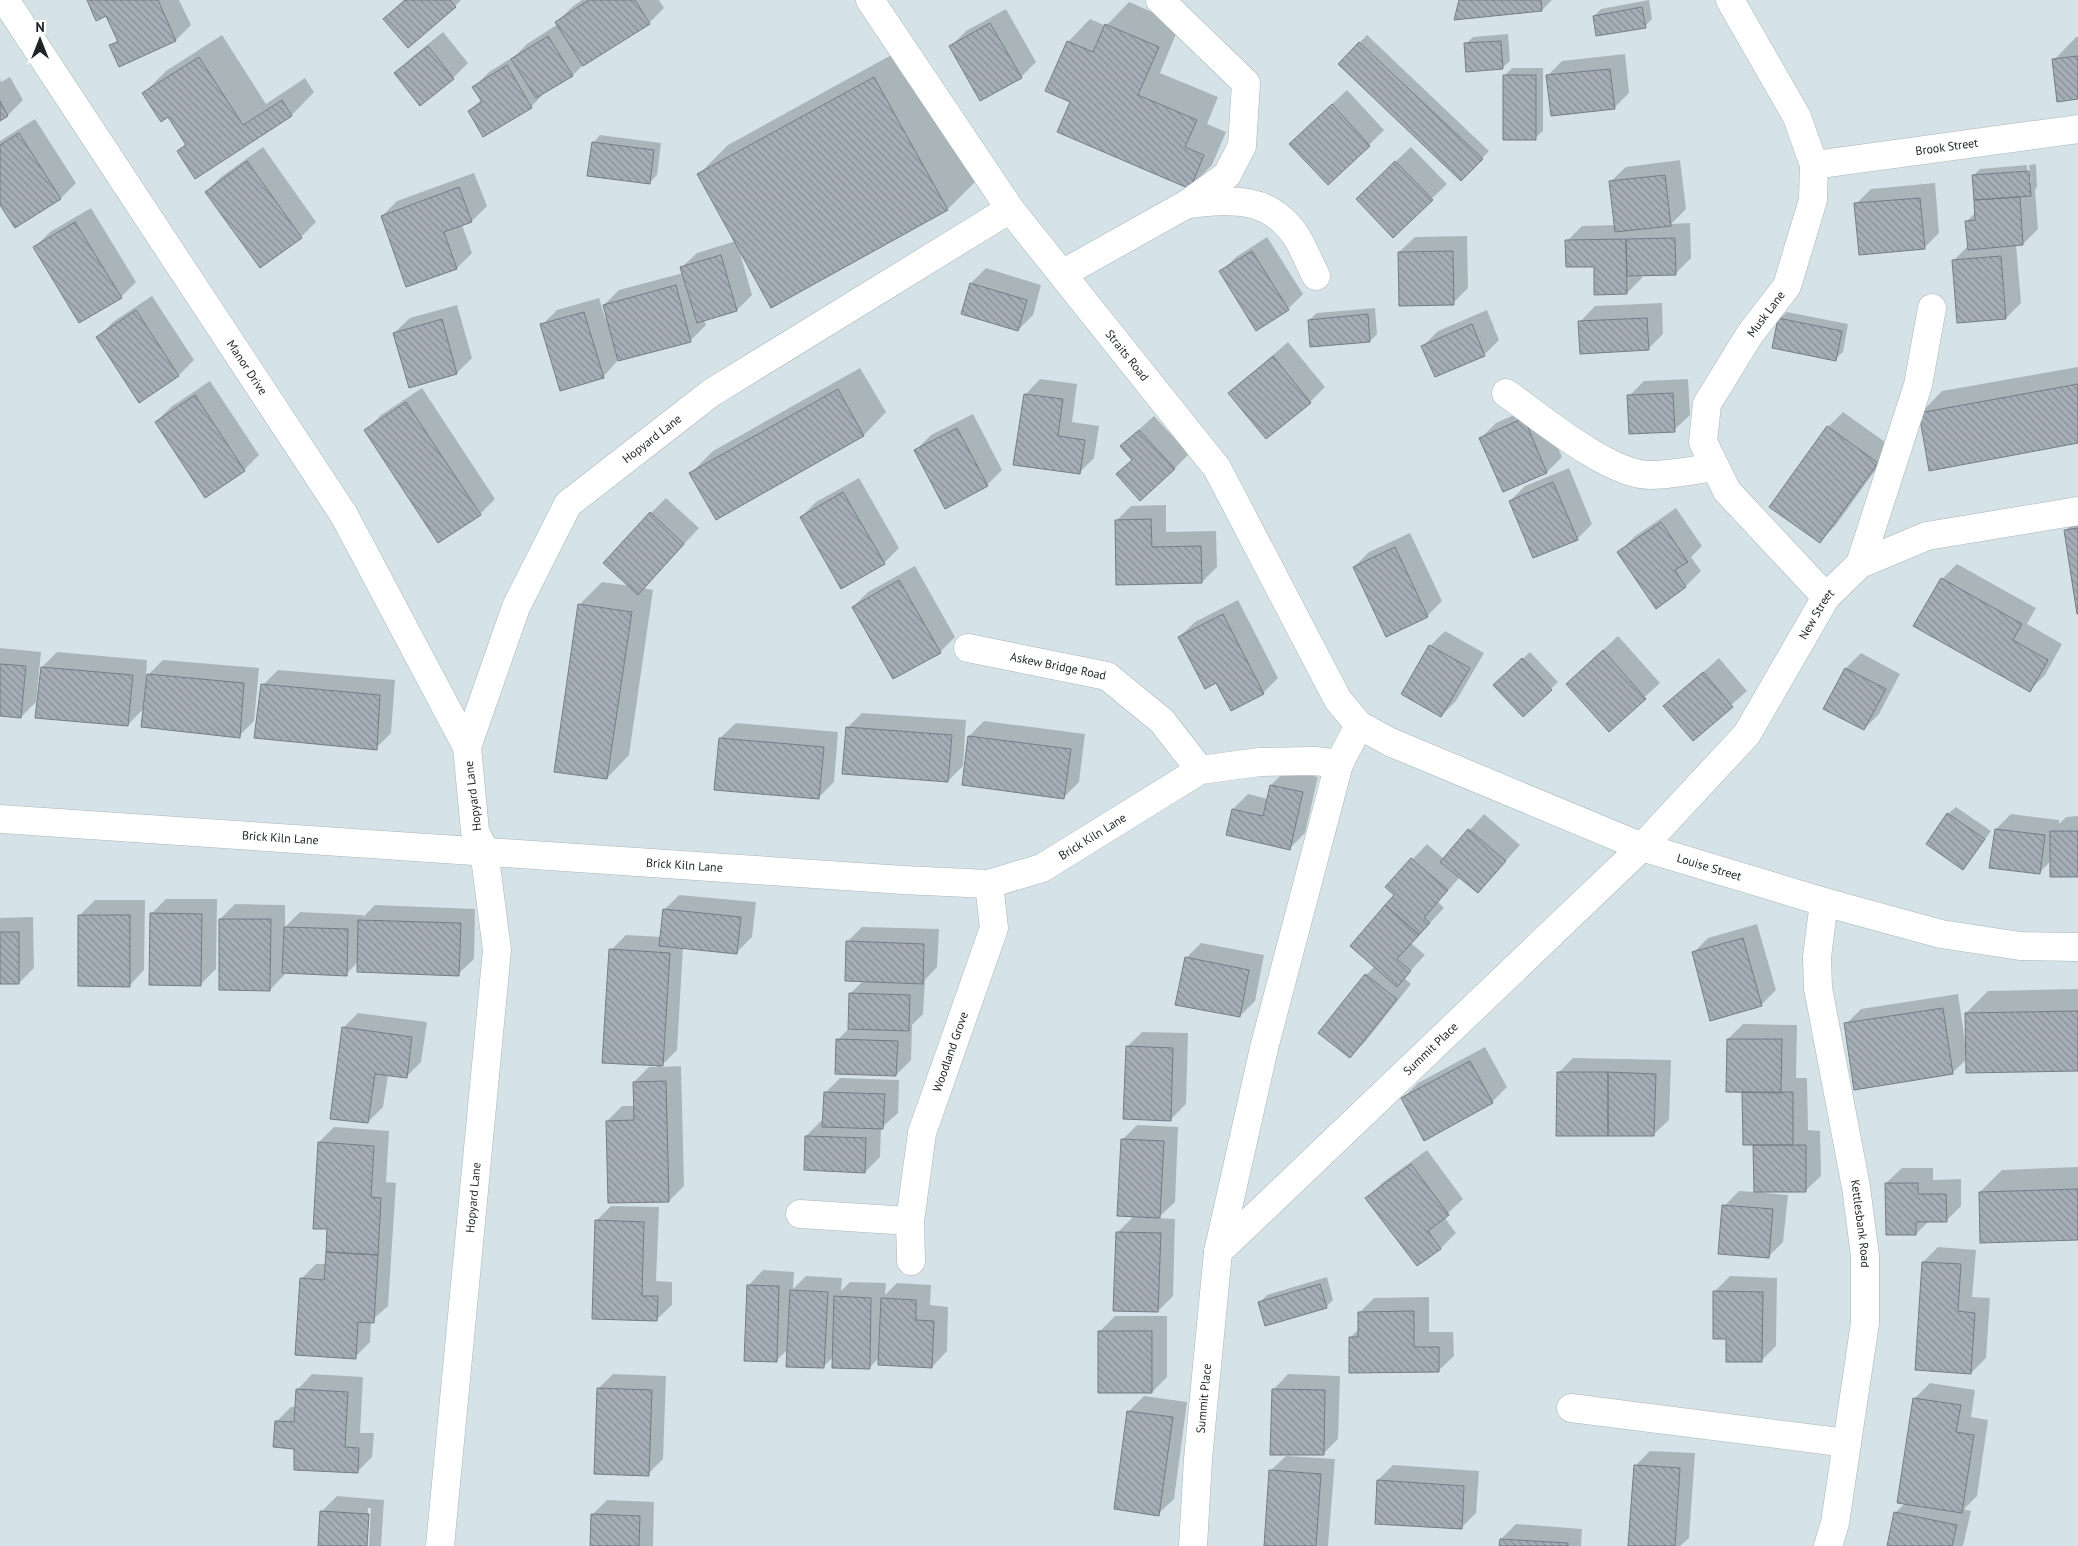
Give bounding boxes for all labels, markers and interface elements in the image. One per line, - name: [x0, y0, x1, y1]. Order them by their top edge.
- north arrow: [15, 15, 65, 65]
- text: N: [35, 18, 45, 36]
- street label: Brook Street: [1914, 135, 1979, 158]
- street label: Musk Lane: [1743, 288, 1788, 340]
- street label: Straits Road: [1102, 326, 1152, 384]
- street label: Manor Drive: [224, 337, 271, 398]
- street label: Hopyard Lane: [619, 411, 684, 466]
- street label: New Street: [1795, 585, 1837, 642]
- street label: Askew Bridge Road: [1009, 649, 1108, 683]
- street label: Hopyard Lane: [461, 760, 484, 832]
- street label: Brick Kiln Lane: [1056, 810, 1129, 863]
- street label: Brick Kiln Lane: [242, 827, 319, 848]
- street label: Louise Street: [1675, 850, 1743, 884]
- street label: Brick Kiln Lane: [646, 855, 723, 875]
- street label: Woodland Grove: [929, 1009, 971, 1094]
- street label: Summit Place: [1400, 1019, 1461, 1078]
- street label: Hopyard Lane: [462, 1162, 484, 1234]
- street label: Kettlesbank Road: [1848, 1178, 1873, 1268]
- street label: Summit Place: [1193, 1363, 1214, 1434]

